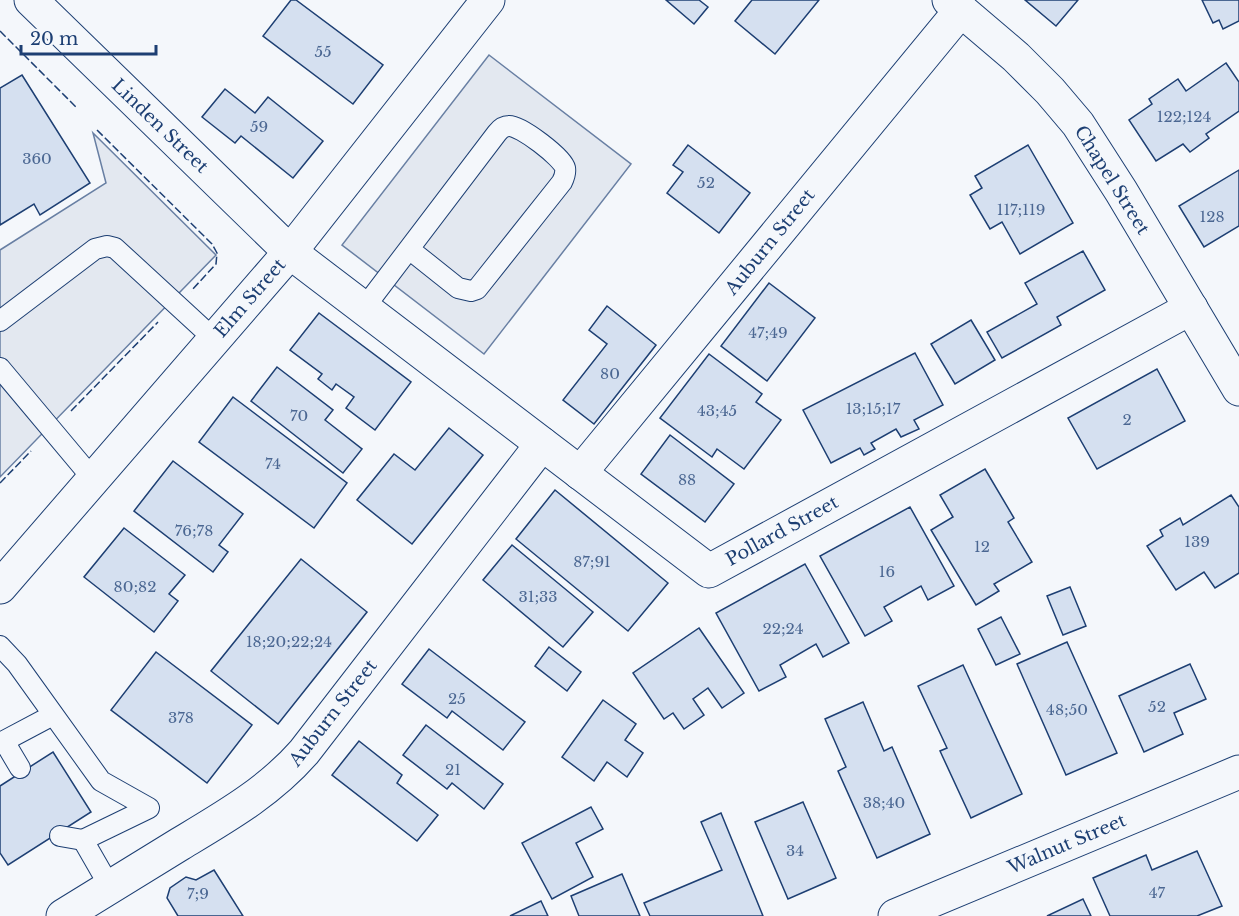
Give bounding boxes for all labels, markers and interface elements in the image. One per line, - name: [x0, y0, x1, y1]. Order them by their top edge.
- scale bar: [21, 18, 156, 56]
- text: 20 m: [30, 28, 78, 50]
- house number: 55: [314, 42, 332, 61]
- street label: Linden Street: [107, 74, 213, 178]
- house number: 122;124: [1157, 107, 1211, 126]
- house number: 59: [250, 117, 268, 136]
- street label: Chapel Street: [1070, 121, 1154, 239]
- house number: 360: [22, 149, 52, 168]
- house number: 52: [697, 173, 715, 192]
- street label: Auburn Street: [720, 184, 820, 300]
- house number: 117;119: [997, 200, 1045, 219]
- house number: 128: [1199, 207, 1225, 226]
- street label: Elm Street: [210, 254, 290, 342]
- house number: 47;49: [748, 323, 788, 342]
- house number: 80: [600, 364, 620, 383]
- house number: 13;15;17: [846, 399, 901, 418]
- house number: 43;45: [697, 401, 737, 420]
- house number: 70: [290, 406, 308, 425]
- house number: 2: [1122, 410, 1132, 429]
- house number: 74: [265, 454, 281, 473]
- house number: 88: [678, 470, 696, 489]
- street label: Pollard Street: [722, 491, 842, 571]
- house number: 76;78: [175, 521, 213, 540]
- house number: 139: [1184, 532, 1210, 551]
- house number: 12: [974, 537, 990, 556]
- house number: 87;91: [573, 552, 611, 571]
- house number: 16: [879, 562, 895, 581]
- house number: 80;82: [114, 577, 156, 596]
- house number: 31;33: [518, 587, 558, 606]
- house number: 22;24: [762, 619, 804, 638]
- house number: 18;20;22;24: [246, 632, 332, 651]
- street label: Auburn Street: [284, 655, 382, 772]
- house number: 25: [448, 689, 466, 708]
- house number: 52: [1148, 697, 1166, 716]
- house number: 48;50: [1046, 700, 1088, 719]
- house number: 378: [168, 708, 194, 727]
- house number: 21: [445, 760, 461, 779]
- house number: 38;40: [863, 793, 905, 812]
- street label: Walnut Street: [1004, 809, 1129, 879]
- house number: 34: [786, 841, 804, 860]
- house number: 47: [1149, 883, 1166, 902]
- house number: 7;9: [187, 884, 209, 903]

